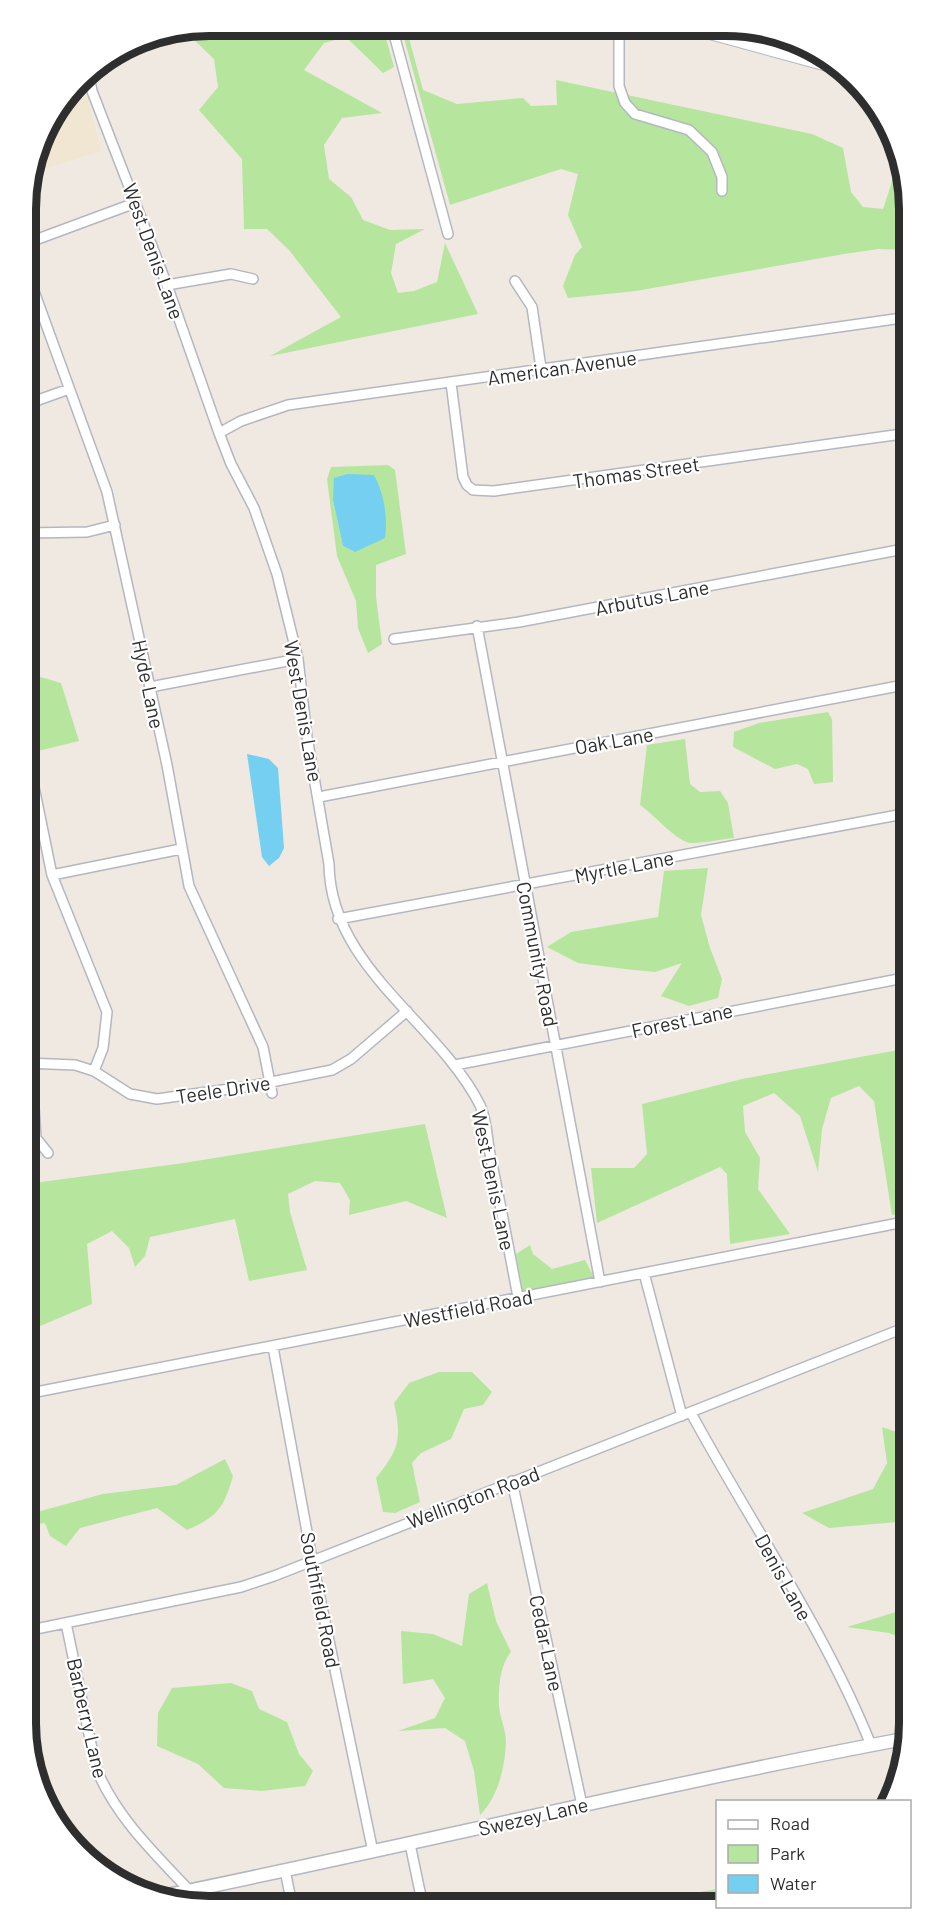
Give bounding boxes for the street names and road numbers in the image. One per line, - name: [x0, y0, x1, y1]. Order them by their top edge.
- street label: West Denis Lane: [118, 180, 190, 322]
- street label: American Avenue: [486, 345, 638, 389]
- street label: Thomas Street: [571, 451, 701, 493]
- street label: Arbutus Lane: [593, 574, 711, 620]
- street label: Hyde Lane: [128, 637, 170, 731]
- street label: West Denis Lane: [280, 638, 328, 784]
- street label: Oak Lane: [573, 721, 655, 759]
- street label: Myrtle Lane: [572, 845, 676, 887]
- street label: Community Road: [512, 879, 564, 1029]
- street label: Forest Lane: [629, 998, 735, 1042]
- street label: Teele Drive: [174, 1070, 272, 1108]
- street label: West Denis Lane: [467, 1107, 521, 1253]
- street label: Westfield Road: [402, 1284, 534, 1332]
- street label: Wellington Road: [403, 1461, 543, 1533]
- street label: Denis Lane: [750, 1529, 818, 1625]
- street label: Southfield Road: [296, 1530, 346, 1670]
- street label: Cedar Lane: [525, 1593, 569, 1693]
- street label: Barberry Lane: [63, 1656, 113, 1780]
- street label: Swezey Lane: [476, 1792, 590, 1840]

